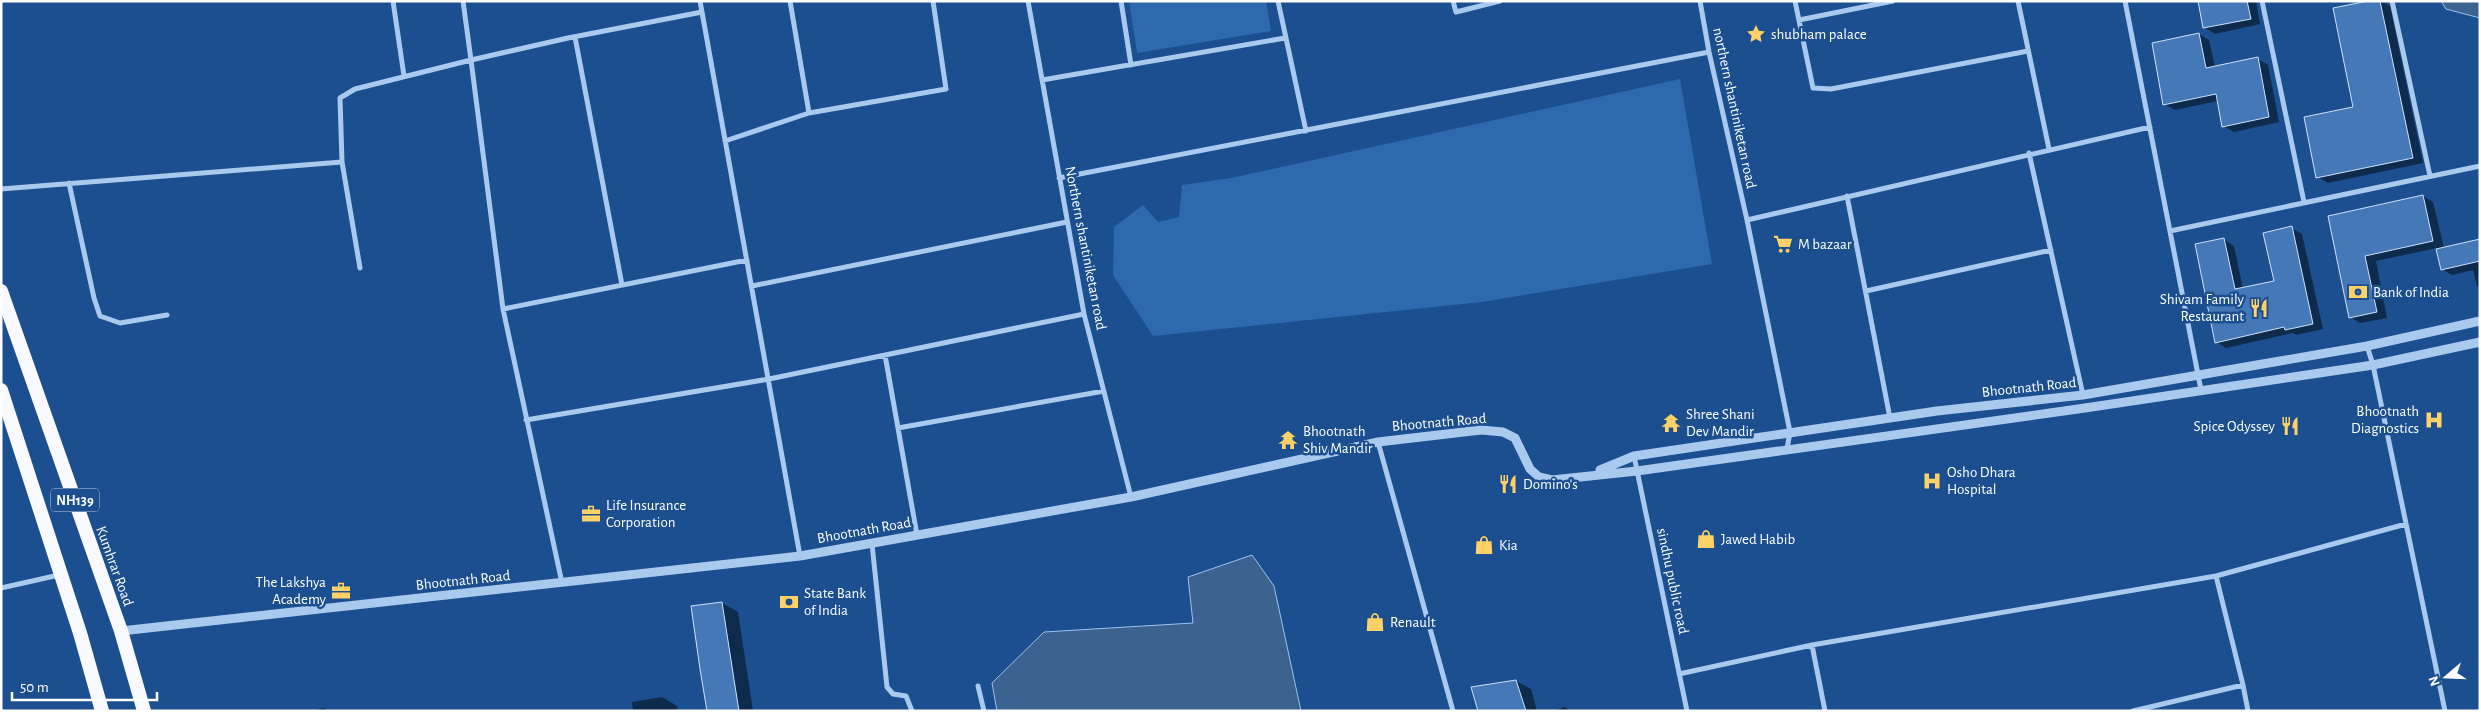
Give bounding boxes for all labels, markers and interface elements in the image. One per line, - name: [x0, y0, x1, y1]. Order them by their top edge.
- place icon: shubham palace: [1745, 23, 1767, 45]
- street label: northern shantiniketan road: [1710, 26, 1759, 190]
- place label: shubham palace: [1771, 27, 1867, 42]
- street label: Northern shantiniketan road: [1062, 165, 1109, 331]
- supermarket icon: M bazaar: [1772, 233, 1794, 255]
- place label: M bazaar: [1798, 237, 1852, 252]
- bank icon: Bank of India: [2347, 281, 2369, 303]
- place label: Bank of India: [2373, 285, 2449, 300]
- place label: Shivam Family Restaurant: [2160, 292, 2245, 324]
- restaurant icon: Shivam Family Restaurant: [2248, 297, 2270, 319]
- street label: Bhootnath Road: [1981, 375, 2077, 400]
- place label: Bhootnath Diagnostics: [2351, 404, 2419, 436]
- place label: Shree Shani Dev Mandir: [1686, 407, 1755, 439]
- hospital icon: Bhootnath Diagnostics: [2423, 409, 2445, 431]
- street label: Bhootnath Road: [1391, 411, 1487, 434]
- temple icon: Shree Shani Dev Mandir: [1660, 412, 1682, 434]
- restaurant icon: Spice Odyssey: [2279, 415, 2301, 437]
- place label: Spice Odyssey: [2193, 419, 2276, 434]
- place label: Bhootnath Shiv Mandir: [1303, 424, 1373, 456]
- temple icon: Bhootnath Shiv Mandir: [1277, 429, 1299, 451]
- place label: Osho Dhara Hospital: [1947, 465, 2016, 497]
- hospital icon: Osho Dhara Hospital: [1921, 470, 1943, 492]
- restaurant icon: Domino's: [1497, 473, 1519, 495]
- place label: Domino's: [1523, 477, 1578, 492]
- road number: NH139: [51, 488, 99, 512]
- place label: Life Insurance Corporation: [606, 498, 686, 530]
- office icon: Life Insurance Corporation: [580, 503, 602, 525]
- street label: Bhootnath Road: [816, 515, 912, 546]
- street label: Kumhrar Road: [93, 524, 136, 608]
- street label: sindhu public road: [1654, 527, 1691, 636]
- shop icon: Jawed Habib: [1695, 528, 1717, 550]
- place label: Jawed Habib: [1721, 532, 1795, 547]
- shop icon: Kia: [1473, 534, 1495, 556]
- place label: Kia: [1499, 538, 1518, 553]
- street label: Bhootnath Road: [415, 568, 511, 593]
- place label: The Lakshya Academy: [255, 575, 327, 607]
- office icon: The Lakshya Academy: [330, 580, 352, 602]
- place label: State Bank of India: [804, 586, 866, 618]
- bank icon: State Bank of India: [778, 591, 800, 613]
- shop icon: Renault: [1364, 611, 1386, 633]
- place label: Renault: [1390, 615, 1436, 630]
- north arrow: [2421, 652, 2471, 702]
- scale bar: [12, 670, 158, 702]
- text: N: [2426, 674, 2443, 688]
- text: 50 m: [20, 680, 49, 695]

